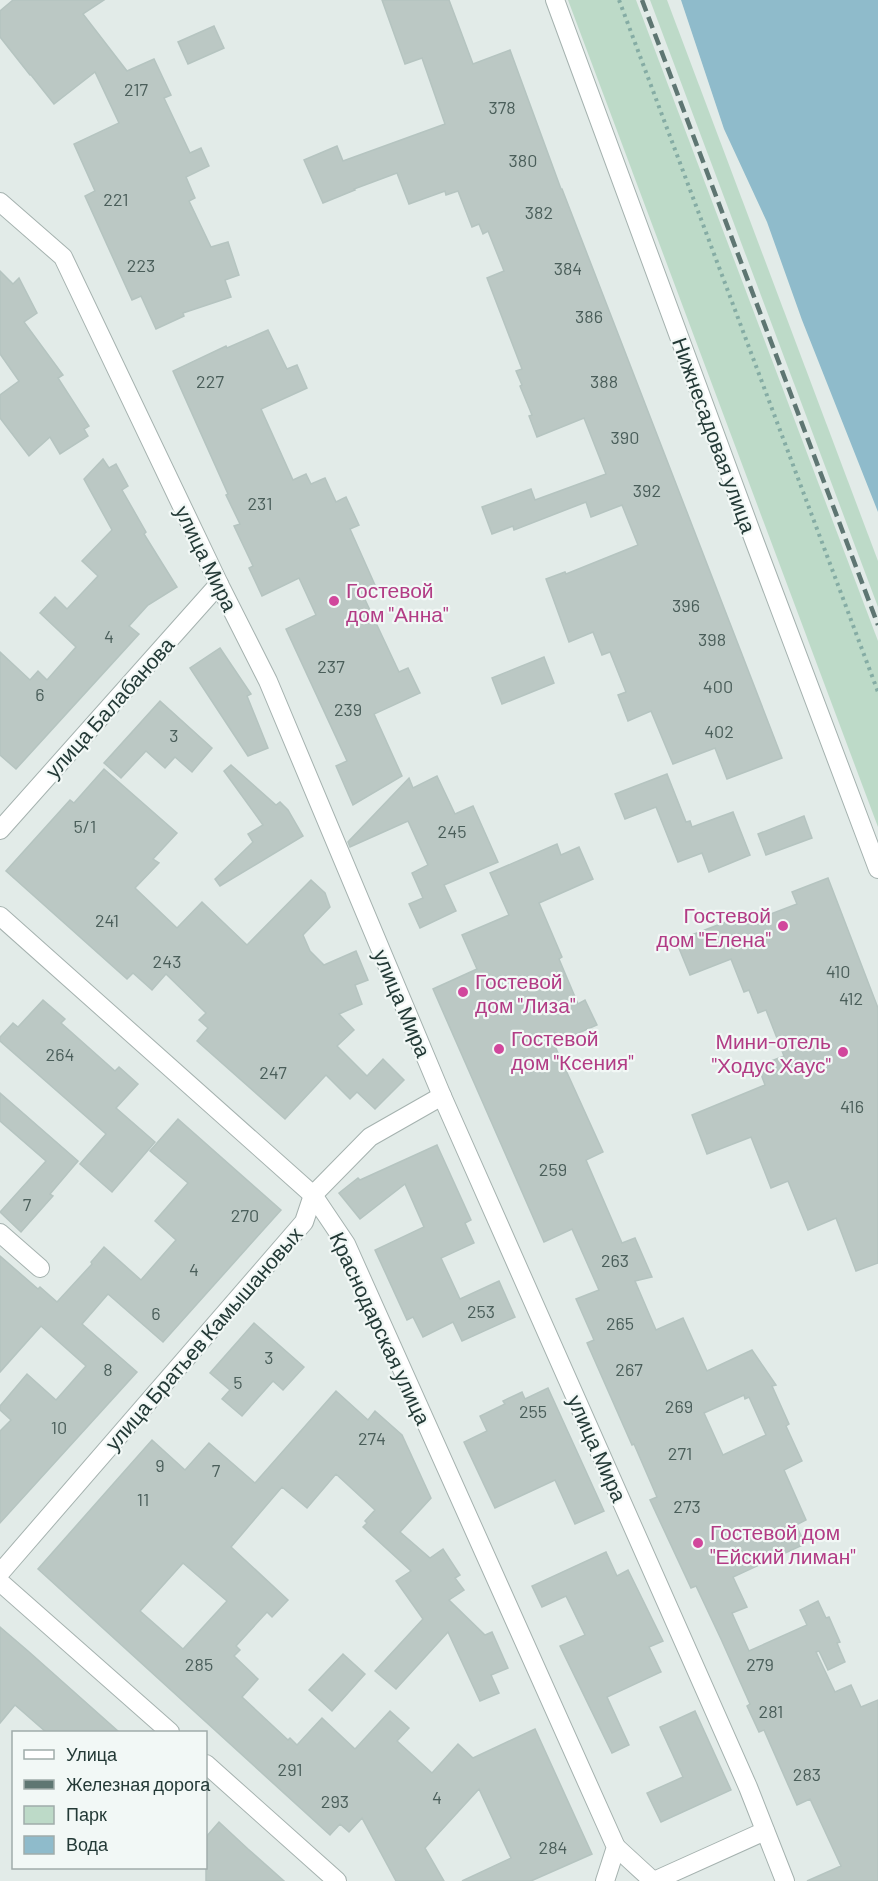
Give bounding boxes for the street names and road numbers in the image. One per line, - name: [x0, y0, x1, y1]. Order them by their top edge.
- street label: Нижнесадовая улица: [668, 334, 762, 536]
- street label: улица Мира: [171, 501, 243, 615]
- street label: улица Балабанова: [39, 631, 179, 782]
- street label: улица Мира: [369, 945, 437, 1061]
- street label: улица Братьев Камышановых: [99, 1221, 307, 1455]
- street label: Краснодарская улица: [325, 1228, 437, 1429]
- street label: улица Мира: [563, 1391, 633, 1506]

